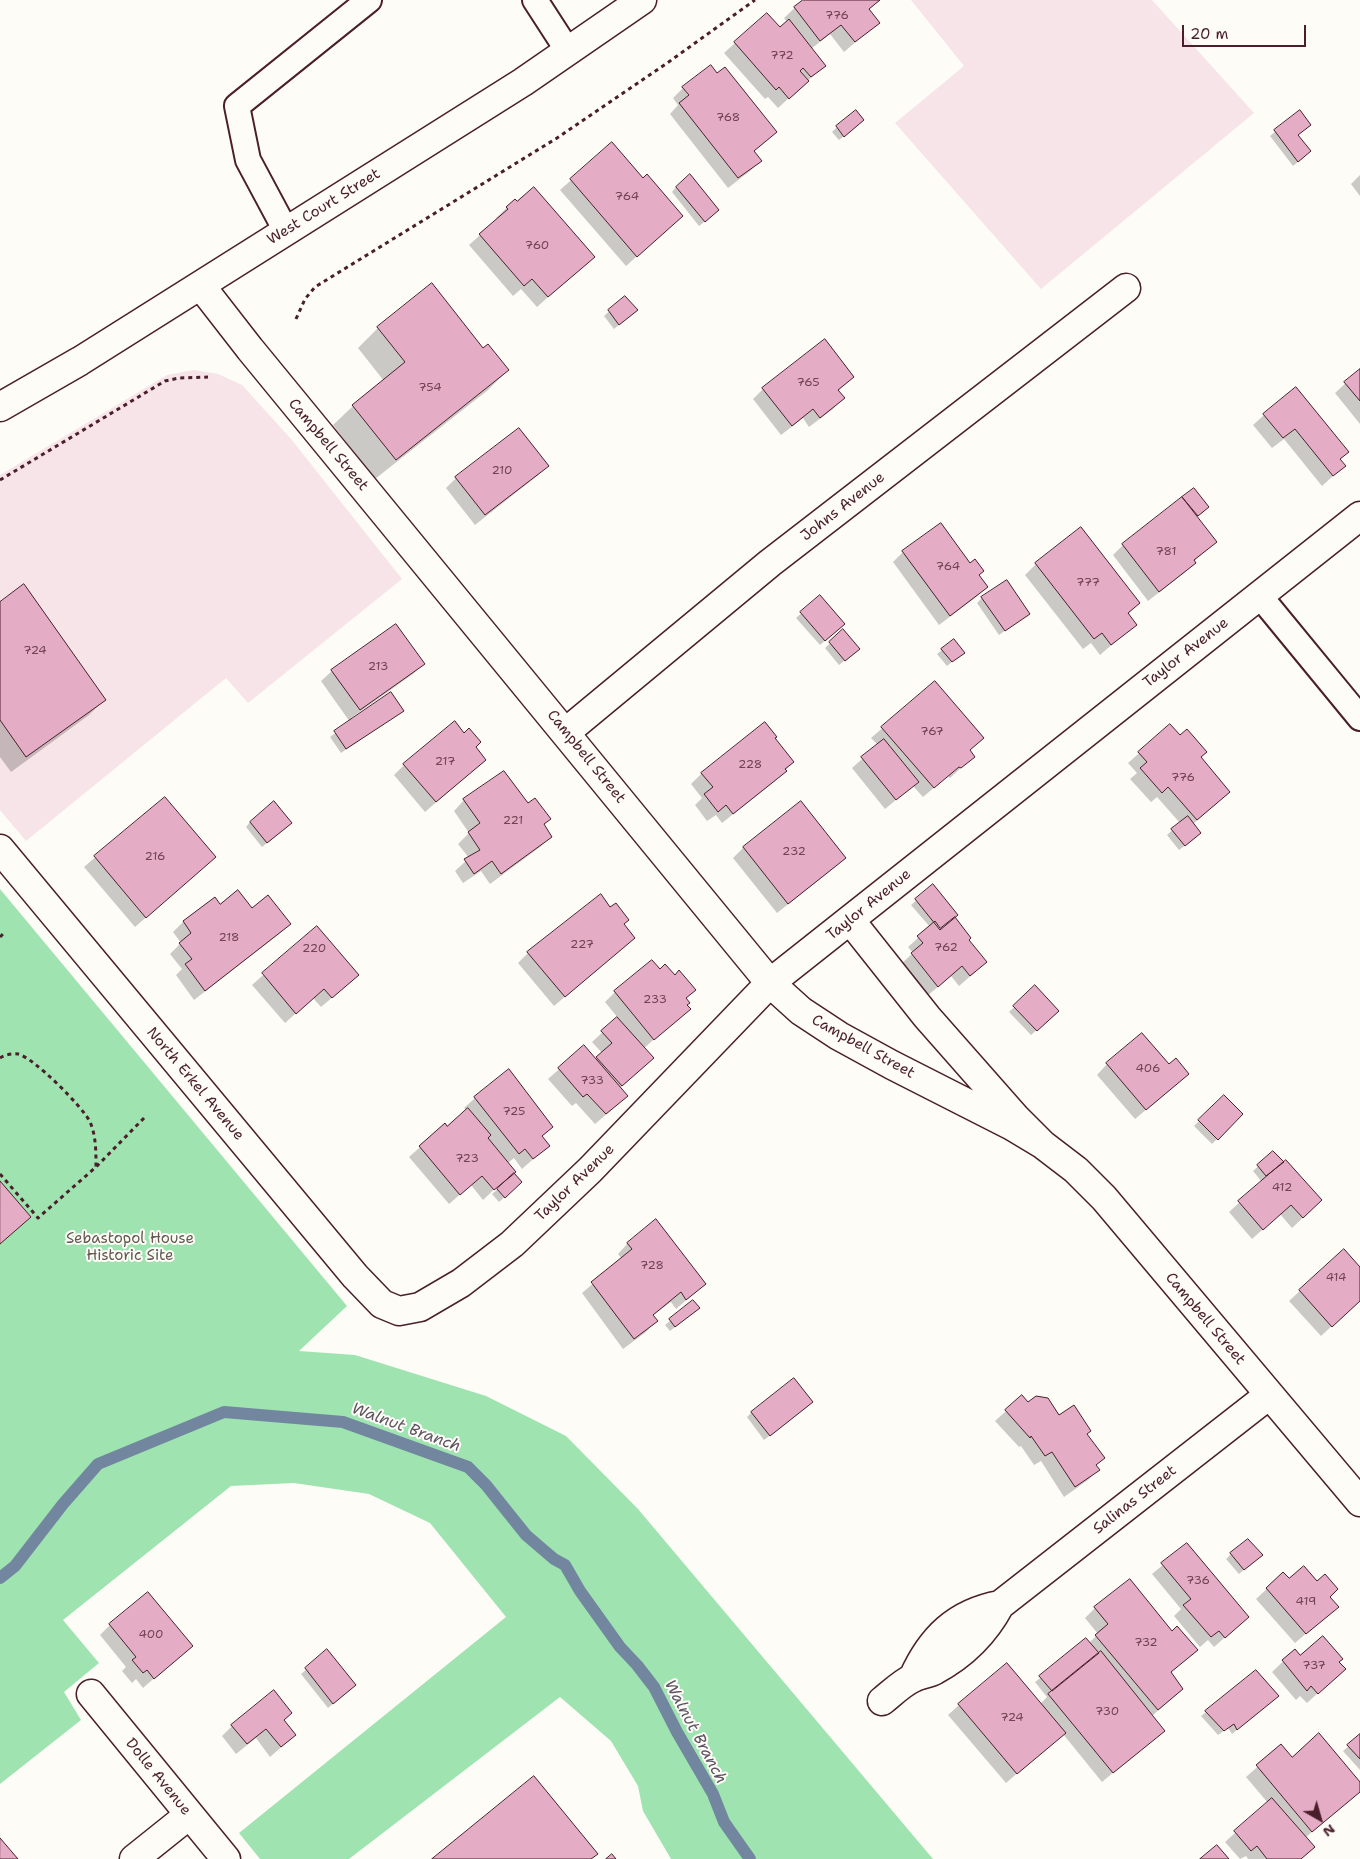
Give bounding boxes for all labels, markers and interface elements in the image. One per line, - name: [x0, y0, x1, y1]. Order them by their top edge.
- house number: 776: [825, 9, 849, 23]
- scale bar: [1185, 15, 1309, 47]
- text: 20 m: [1190, 24, 1229, 44]
- house number: 772: [770, 49, 794, 63]
- house number: 768: [716, 111, 740, 125]
- street label: West Court Street: [264, 165, 384, 249]
- house number: 764: [615, 190, 639, 204]
- house number: 760: [525, 239, 549, 253]
- house number: 765: [796, 376, 820, 390]
- house number: 754: [418, 381, 442, 395]
- street label: Campbell Street: [284, 395, 372, 495]
- house number: 210: [492, 464, 512, 478]
- street label: Johns Avenue: [797, 469, 889, 545]
- house number: 781: [1156, 545, 1176, 559]
- house number: 764: [936, 560, 960, 574]
- house number: 777: [1076, 576, 1100, 590]
- street label: Taylor Avenue: [1140, 614, 1232, 692]
- house number: 724: [23, 644, 47, 658]
- house number: 213: [368, 660, 388, 674]
- street label: Campbell Street: [543, 707, 629, 807]
- house number: 767: [920, 725, 944, 739]
- house number: 217: [435, 755, 455, 769]
- house number: 228: [738, 758, 762, 772]
- house number: 776: [1171, 771, 1195, 785]
- house number: 221: [503, 814, 523, 828]
- house number: 232: [782, 845, 806, 859]
- house number: 216: [145, 850, 165, 864]
- street label: Taylor Avenue: [823, 865, 915, 945]
- house number: 218: [218, 931, 240, 945]
- house number: 227: [570, 938, 594, 952]
- house number: 762: [934, 941, 958, 955]
- house number: 220: [302, 942, 326, 956]
- house number: 233: [643, 993, 667, 1007]
- street label: Campbell Street: [808, 1011, 918, 1083]
- street label: North Erkel Avenue: [142, 1024, 248, 1144]
- house number: 406: [1136, 1062, 1160, 1076]
- house number: 733: [580, 1074, 604, 1088]
- house number: 725: [503, 1105, 525, 1119]
- street label: Taylor Avenue: [532, 1141, 618, 1225]
- house number: 723: [455, 1152, 479, 1166]
- house number: 412: [1272, 1181, 1292, 1195]
- park label: Sebastopol House Historic Site: [66, 1230, 194, 1265]
- house number: 728: [640, 1259, 664, 1273]
- street label: Campbell Street: [1161, 1269, 1249, 1369]
- house number: 414: [1326, 1271, 1346, 1285]
- water label: Walnut Branch: [349, 1399, 463, 1457]
- street label: Salinas Street: [1090, 1462, 1180, 1538]
- house number: 736: [1186, 1574, 1210, 1588]
- house number: 419: [1296, 1595, 1316, 1609]
- house number: 400: [138, 1628, 164, 1642]
- house number: 732: [1134, 1636, 1158, 1650]
- house number: 737: [1302, 1659, 1326, 1673]
- water label: Walnut Branch: [660, 1677, 730, 1787]
- house number: 730: [1095, 1705, 1119, 1719]
- house number: 724: [1000, 1711, 1024, 1725]
- street label: Dolle Avenue: [121, 1735, 195, 1819]
- north arrow: [1295, 1794, 1345, 1844]
- text: N: [1319, 1820, 1339, 1841]

